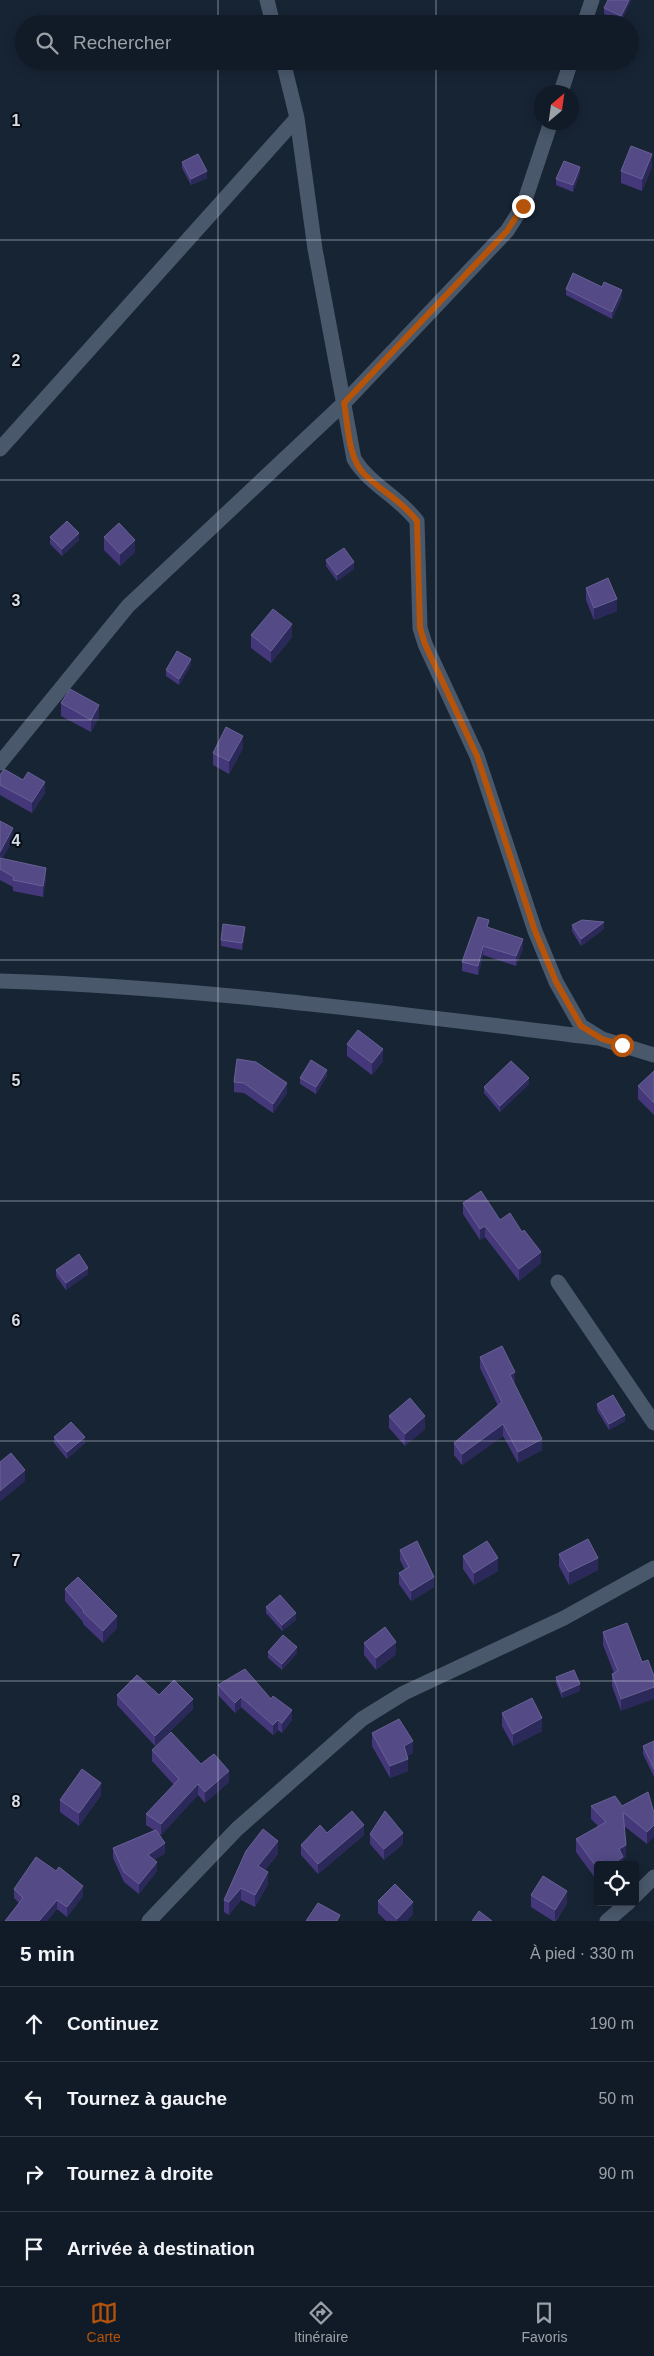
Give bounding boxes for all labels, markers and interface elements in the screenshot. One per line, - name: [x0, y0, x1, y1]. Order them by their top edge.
- search box: [15, 15, 639, 70]
- icon: search: [33, 29, 61, 57]
- text: Rechercher: [73, 32, 171, 53]
- north arrow: [534, 85, 579, 130]
- text: 1: [12, 112, 21, 129]
- route end: [512, 195, 535, 218]
- text: 2: [12, 352, 21, 369]
- text: 3: [12, 592, 21, 609]
- text: 4: [12, 832, 21, 849]
- route start: [611, 1034, 634, 1057]
- text: 5: [12, 1072, 21, 1089]
- text: 6: [12, 1312, 21, 1329]
- text: 7: [12, 1552, 21, 1569]
- text: 8: [12, 1793, 21, 1810]
- map controls: [594, 1861, 639, 1906]
- button: locate: [594, 1861, 639, 1906]
- text: 5 min: [20, 1942, 75, 1965]
- text: À pied · 330 m: [530, 1945, 634, 1962]
- icon: ahead: [20, 2010, 48, 2038]
- text: Continuez: [67, 2013, 159, 2034]
- text: 190 m: [590, 2015, 634, 2032]
- icon: left: [20, 2085, 48, 2113]
- text: Tournez à gauche: [67, 2088, 227, 2109]
- text: 50 m: [598, 2090, 634, 2107]
- icon: right: [20, 2160, 48, 2188]
- text: Tournez à droite: [67, 2163, 213, 2184]
- text: 90 m: [598, 2165, 634, 2182]
- icon: arrive: [20, 2235, 48, 2263]
- text: Arrivée à destination: [67, 2238, 255, 2259]
- tab: Carte: [87, 2299, 121, 2345]
- tab: Itinéraire: [294, 2299, 348, 2345]
- tab: Favoris: [522, 2299, 567, 2345]

